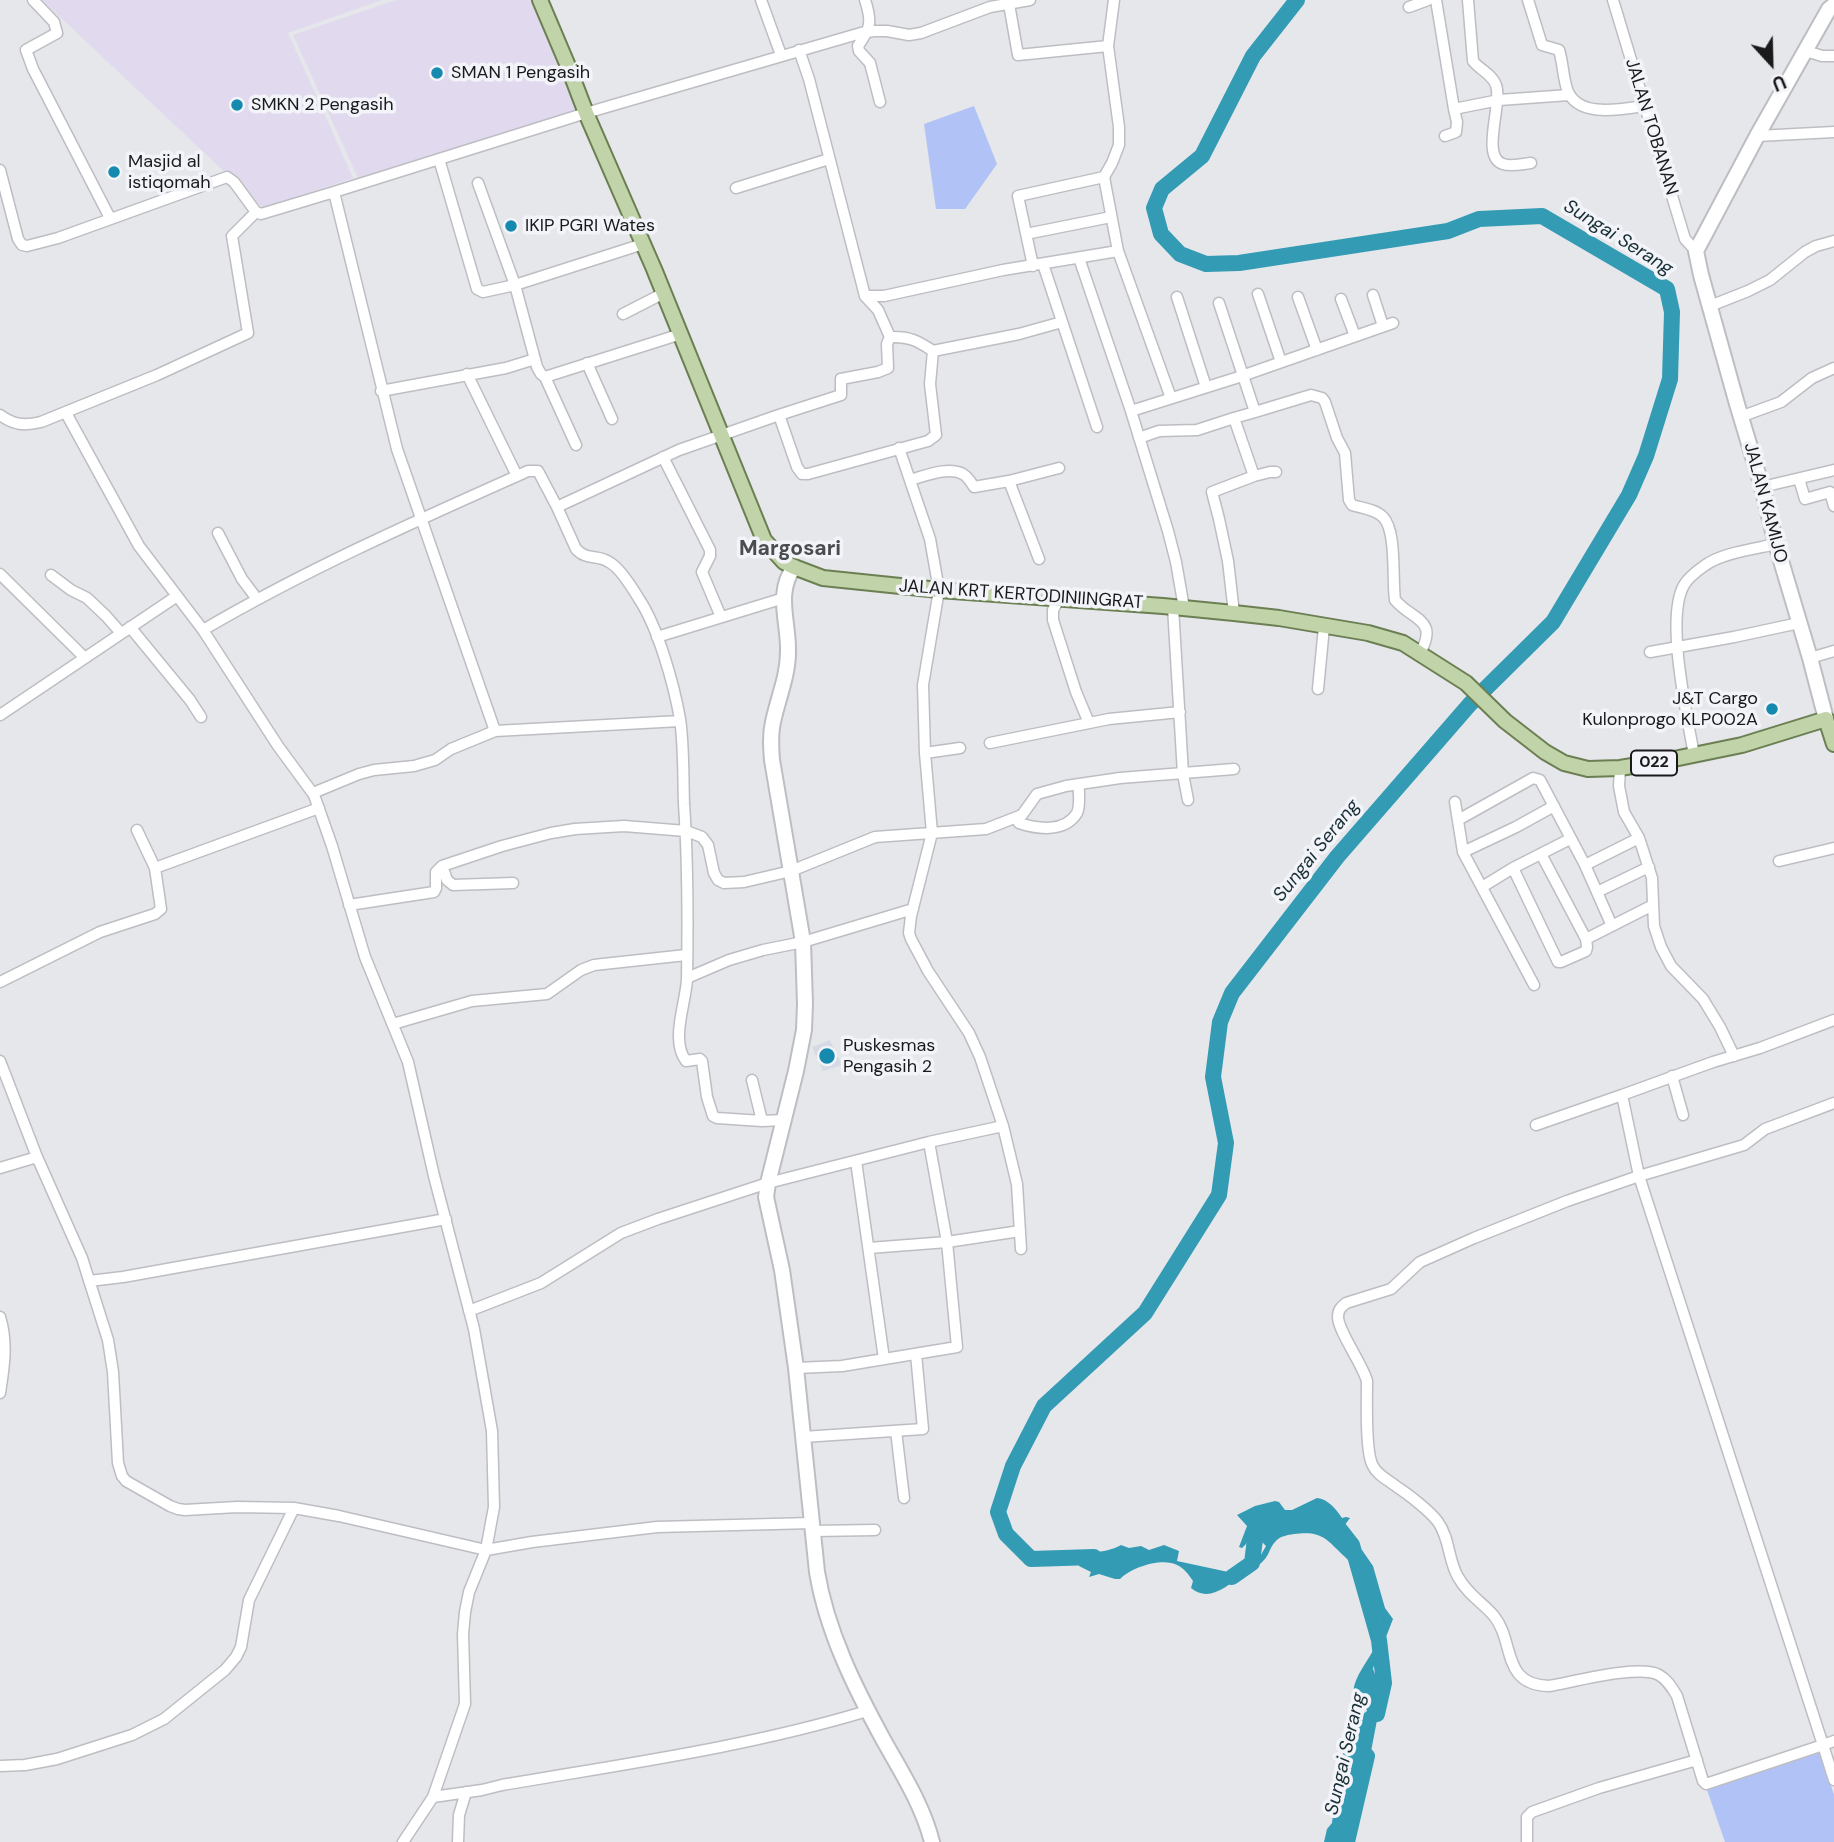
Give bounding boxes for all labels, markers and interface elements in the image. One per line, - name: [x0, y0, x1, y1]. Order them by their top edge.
- north arrow: [1736, 28, 1806, 98]
- street label: JALAN TOBANAN: [1620, 56, 1682, 198]
- place label: SMAN 1 Pengasih: [451, 62, 590, 84]
- marker: SMAN 1 Pengasih: [429, 65, 445, 81]
- text: U: [1768, 69, 1790, 97]
- place label: SMKN 2 Pengasih: [251, 94, 393, 116]
- marker: SMKN 2 Pengasih: [229, 97, 245, 113]
- place label: Masjid al istiqomah: [128, 151, 210, 194]
- marker: Masjid al istiqomah: [106, 164, 122, 180]
- water label: Sungai Serang: [1559, 195, 1677, 281]
- place label: IKIP PGRI Wates: [525, 215, 655, 237]
- marker: IKIP PGRI Wates: [503, 218, 519, 234]
- street label: JALAN KAMIJO: [1739, 440, 1791, 566]
- district label: Margosari: [739, 536, 841, 562]
- street label: JALAN KRT KERTODINIINGRAT: [898, 576, 1144, 614]
- place label: J&T Cargo Kulonprogo KLP002A: [1582, 688, 1758, 730]
- marker: J&T Cargo Kulonprogo KLP002A: [1764, 701, 1780, 717]
- road number: 022: [1631, 750, 1677, 776]
- water label: Sungai Serang: [1269, 795, 1365, 907]
- place label: Puskesmas Pengasih 2: [843, 1035, 935, 1078]
- marker: Puskesmas Pengasih 2: [817, 1046, 837, 1066]
- water label: Sungai Serang: [1321, 1691, 1371, 1817]

